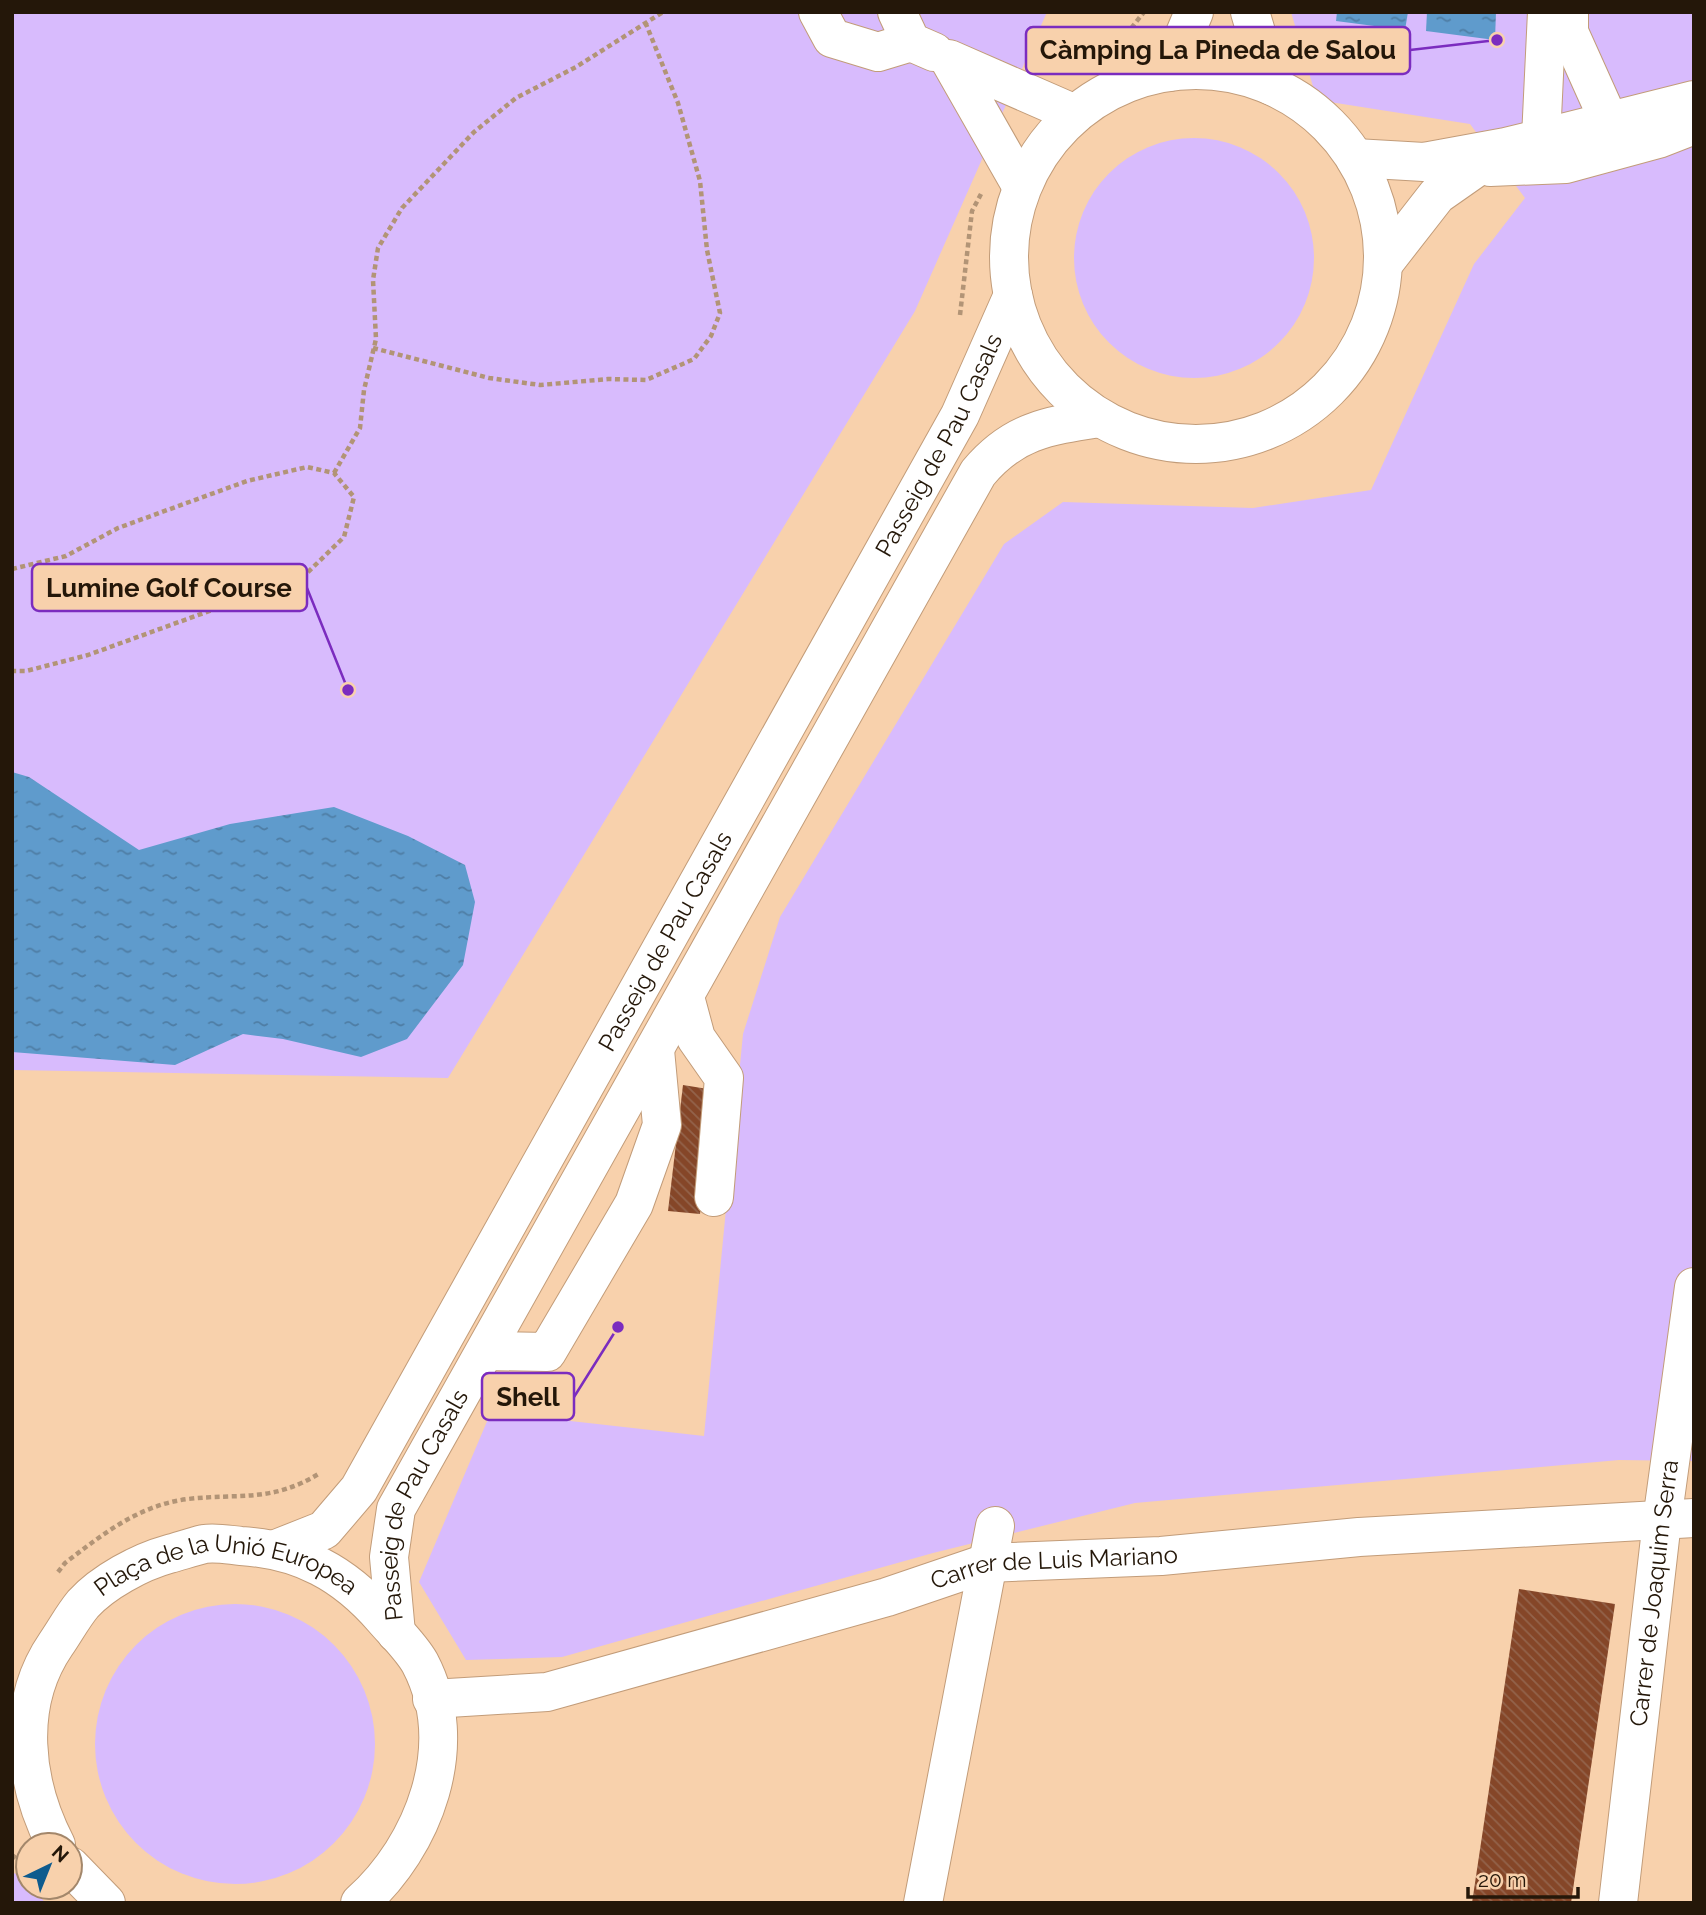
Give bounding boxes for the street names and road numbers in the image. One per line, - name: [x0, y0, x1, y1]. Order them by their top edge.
- street label: Passeig de Pau Casals: [869, 329, 1008, 561]
- street label: Passeig de Pau Casals: [592, 826, 738, 1056]
- street label: Passeig de Pau Casals: [374, 1384, 474, 1622]
- street label: Carrer de Joaquim Serra: [1623, 1458, 1684, 1728]
- street label: Carrer de Luis Mariano: [927, 1539, 1179, 1595]
- street label: Plaça de la Unió Europea: [88, 1581, 366, 1615]

